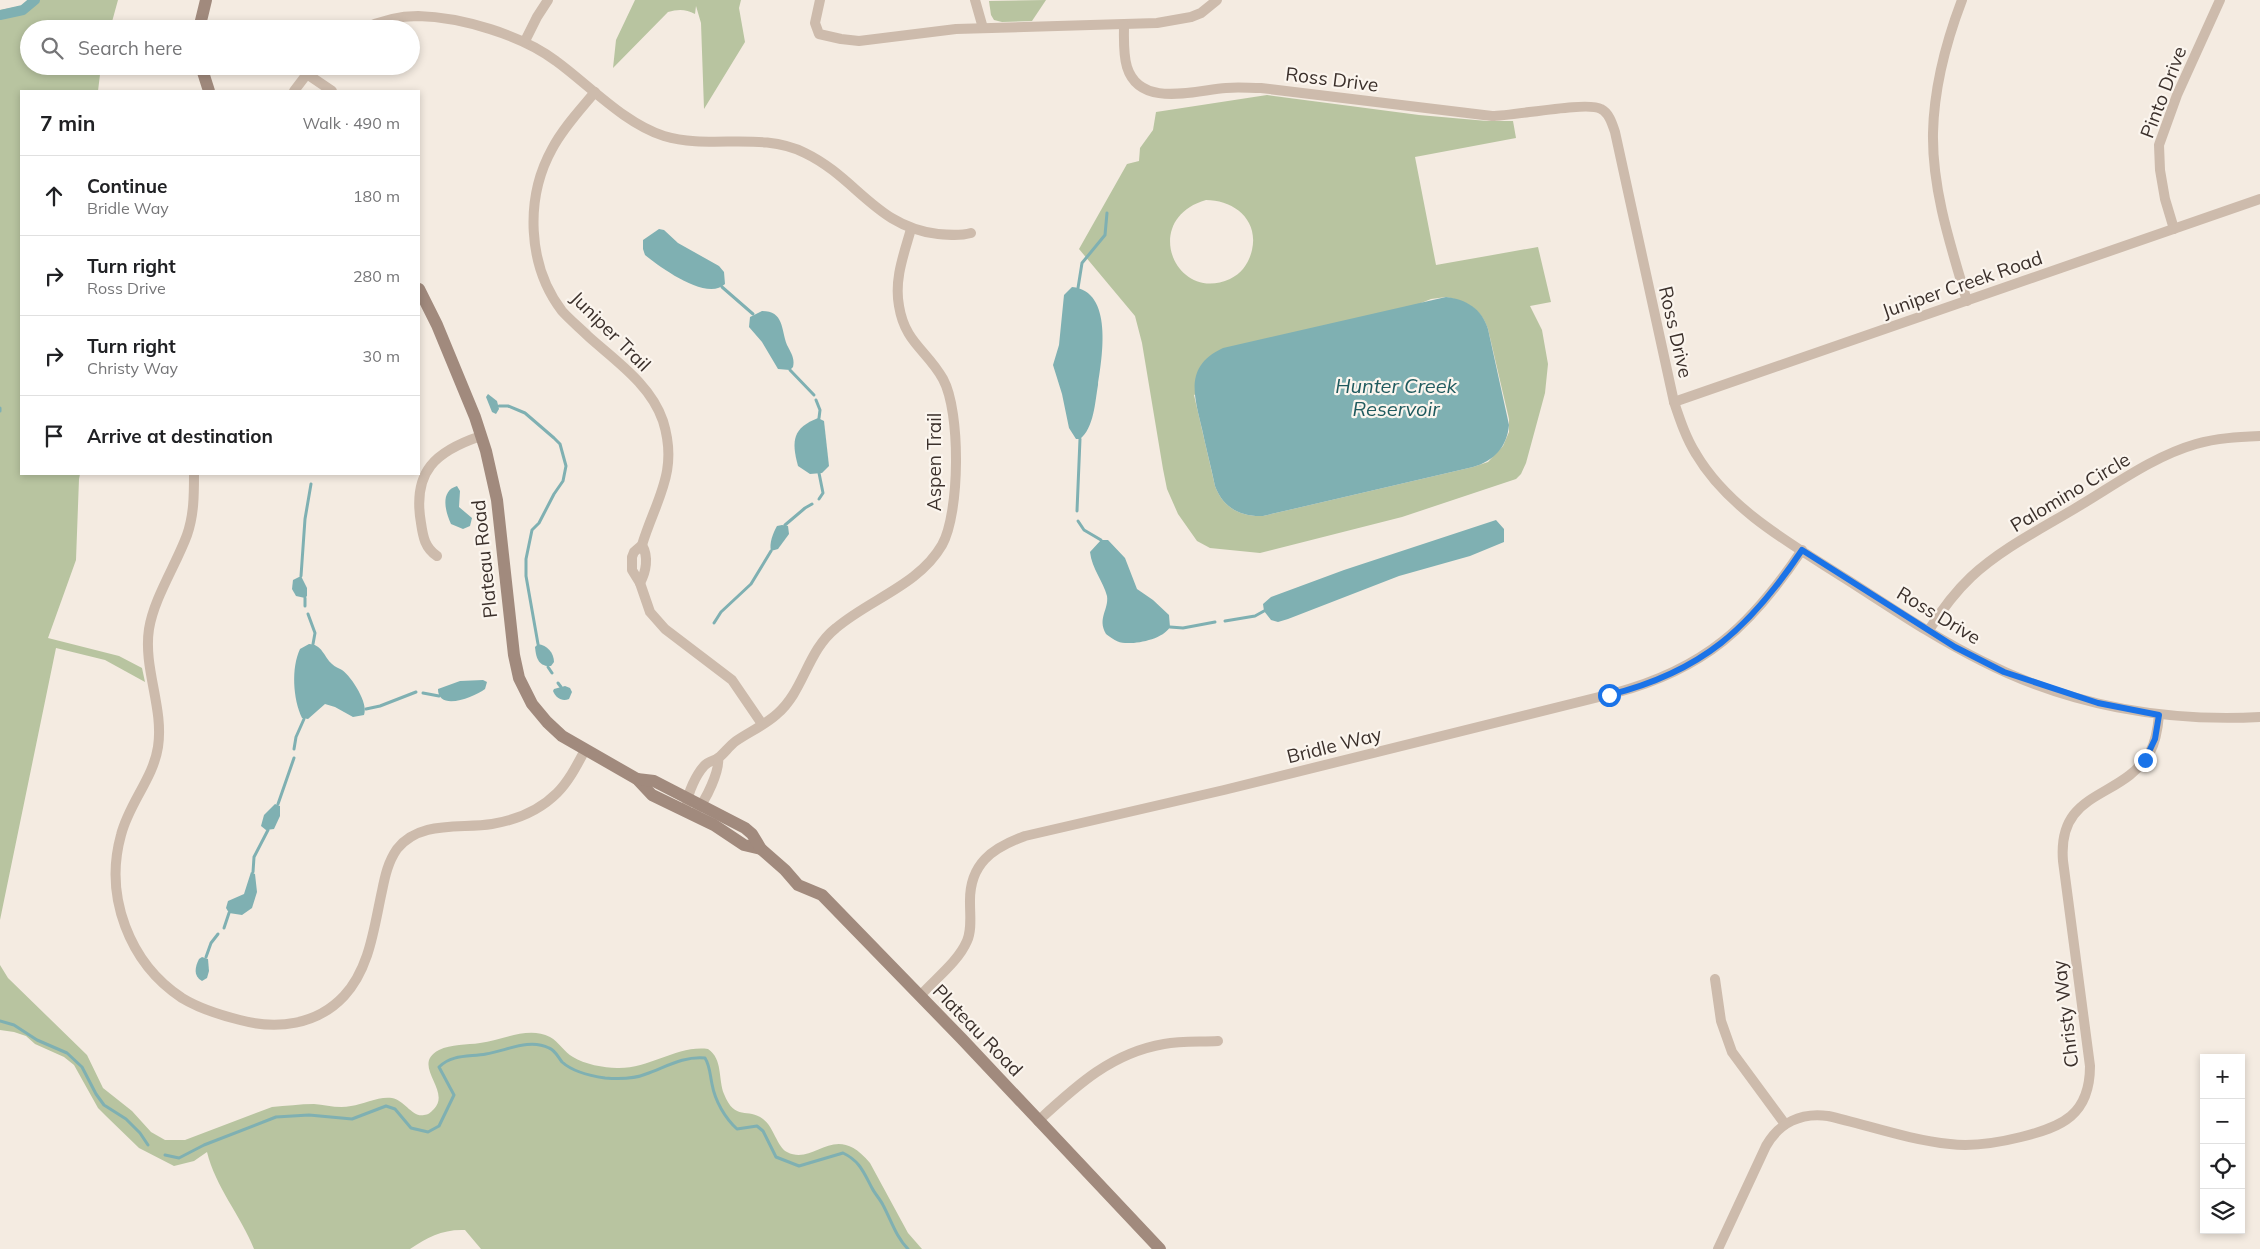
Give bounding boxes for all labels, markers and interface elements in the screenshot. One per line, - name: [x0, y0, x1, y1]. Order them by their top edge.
- search box: [20, 20, 420, 75]
- icon: search: [38, 34, 66, 62]
- text: Search here: [78, 36, 182, 60]
- street label: Pinto Drive: [2135, 43, 2191, 141]
- street label: Ross Drive: [1284, 61, 1380, 97]
- text: 7 min: [40, 110, 95, 136]
- text: Walk · 490 m: [302, 113, 400, 133]
- text: Continue: [87, 174, 167, 198]
- icon: ahead: [40, 182, 68, 210]
- text: 180 m: [353, 186, 400, 206]
- text: Bridle Way: [87, 198, 169, 218]
- street label: Juniper Creek Road: [1879, 245, 2045, 323]
- text: Turn right: [87, 254, 176, 278]
- icon: right: [40, 262, 68, 290]
- text: 280 m: [353, 266, 400, 286]
- text: Ross Drive: [87, 278, 166, 298]
- street label: Ross Drive: [1654, 284, 1698, 380]
- street label: Juniper Trail: [566, 286, 656, 376]
- text: Turn right: [87, 334, 176, 358]
- icon: right: [40, 342, 68, 370]
- text: 30 m: [363, 346, 400, 366]
- text: Christy Way: [87, 358, 178, 378]
- water label: Hunter Creek Reservoir: [1335, 373, 1458, 421]
- street label: Aspen Trail: [922, 413, 946, 511]
- icon: arrive: [40, 422, 68, 450]
- text: Arrive at destination: [87, 424, 273, 448]
- street label: Palomino Circle: [2006, 447, 2134, 537]
- street label: Plateau Road: [466, 499, 502, 619]
- street label: Ross Drive: [1893, 581, 1985, 649]
- route start: [1598, 684, 1621, 707]
- street label: Bridle Way: [1284, 722, 1384, 768]
- route end: [2134, 749, 2157, 772]
- street label: Christy Way: [2046, 959, 2084, 1069]
- street label: Plateau Road: [928, 979, 1028, 1081]
- map controls: [2200, 1054, 2245, 1234]
- button: +: [2200, 1054, 2245, 1099]
- button: −: [2200, 1099, 2245, 1144]
- button: locate: [2200, 1144, 2245, 1189]
- button: layers: [2200, 1189, 2245, 1234]

